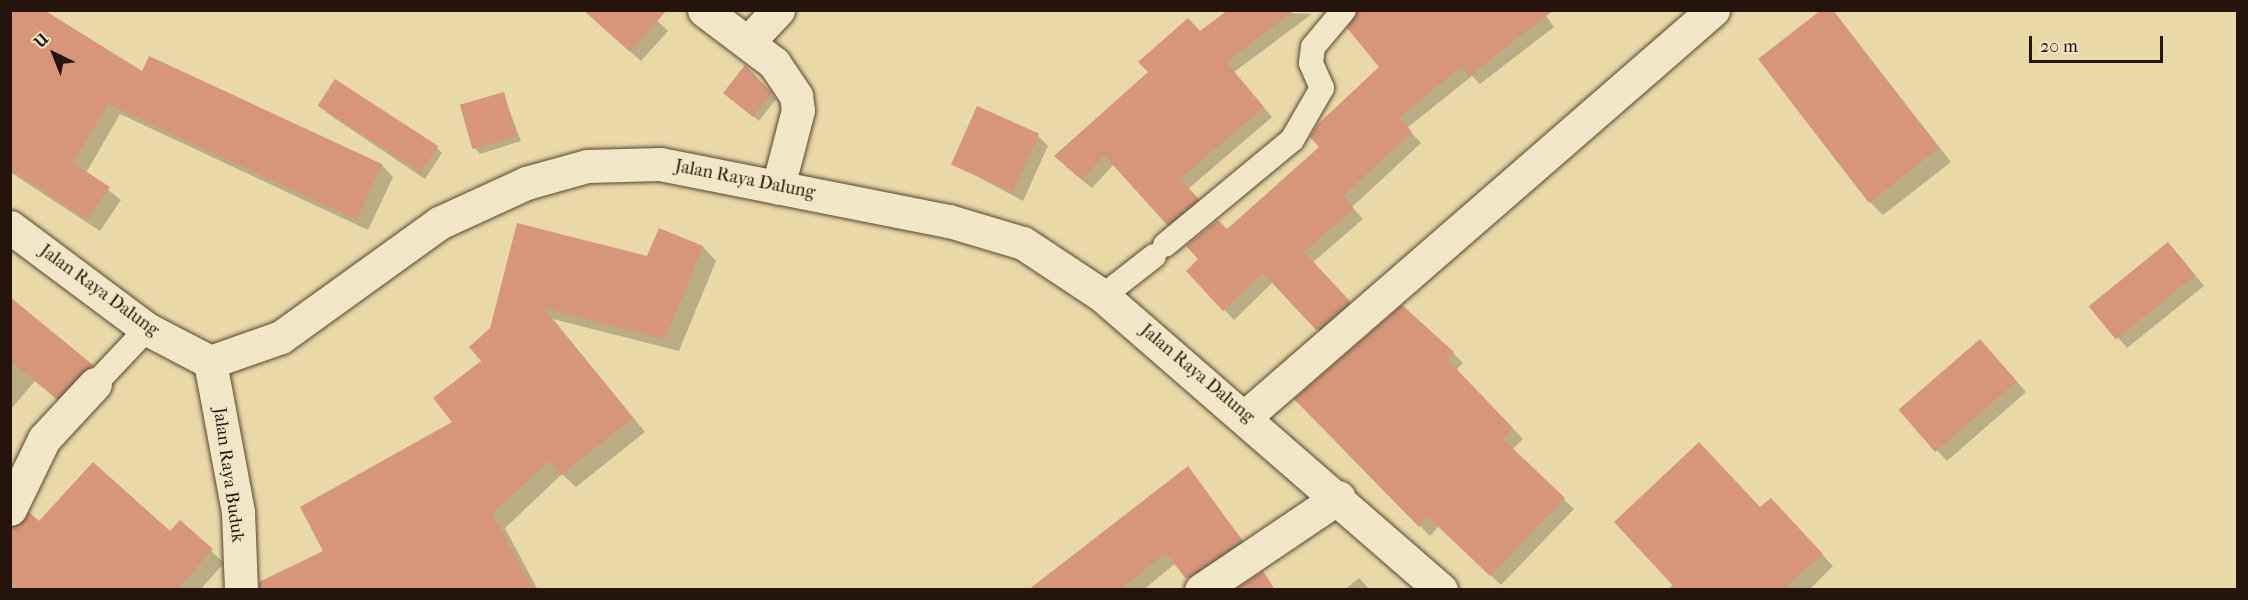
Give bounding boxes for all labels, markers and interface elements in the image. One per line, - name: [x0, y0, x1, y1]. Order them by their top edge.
- north arrow: [24, 24, 84, 84]
- scale bar: [2032, 24, 2166, 62]
- text: U: [30, 29, 52, 52]
- text: 20 m: [2040, 36, 2078, 57]
- street label: Jalan Raya Dalung: [673, 156, 817, 204]
- street label: Jalan Raya Dalung: [35, 240, 163, 342]
- street label: Jalan Raya Dalung: [1136, 320, 1258, 428]
- street label: Jalan Raya Buduk: [208, 406, 248, 544]

